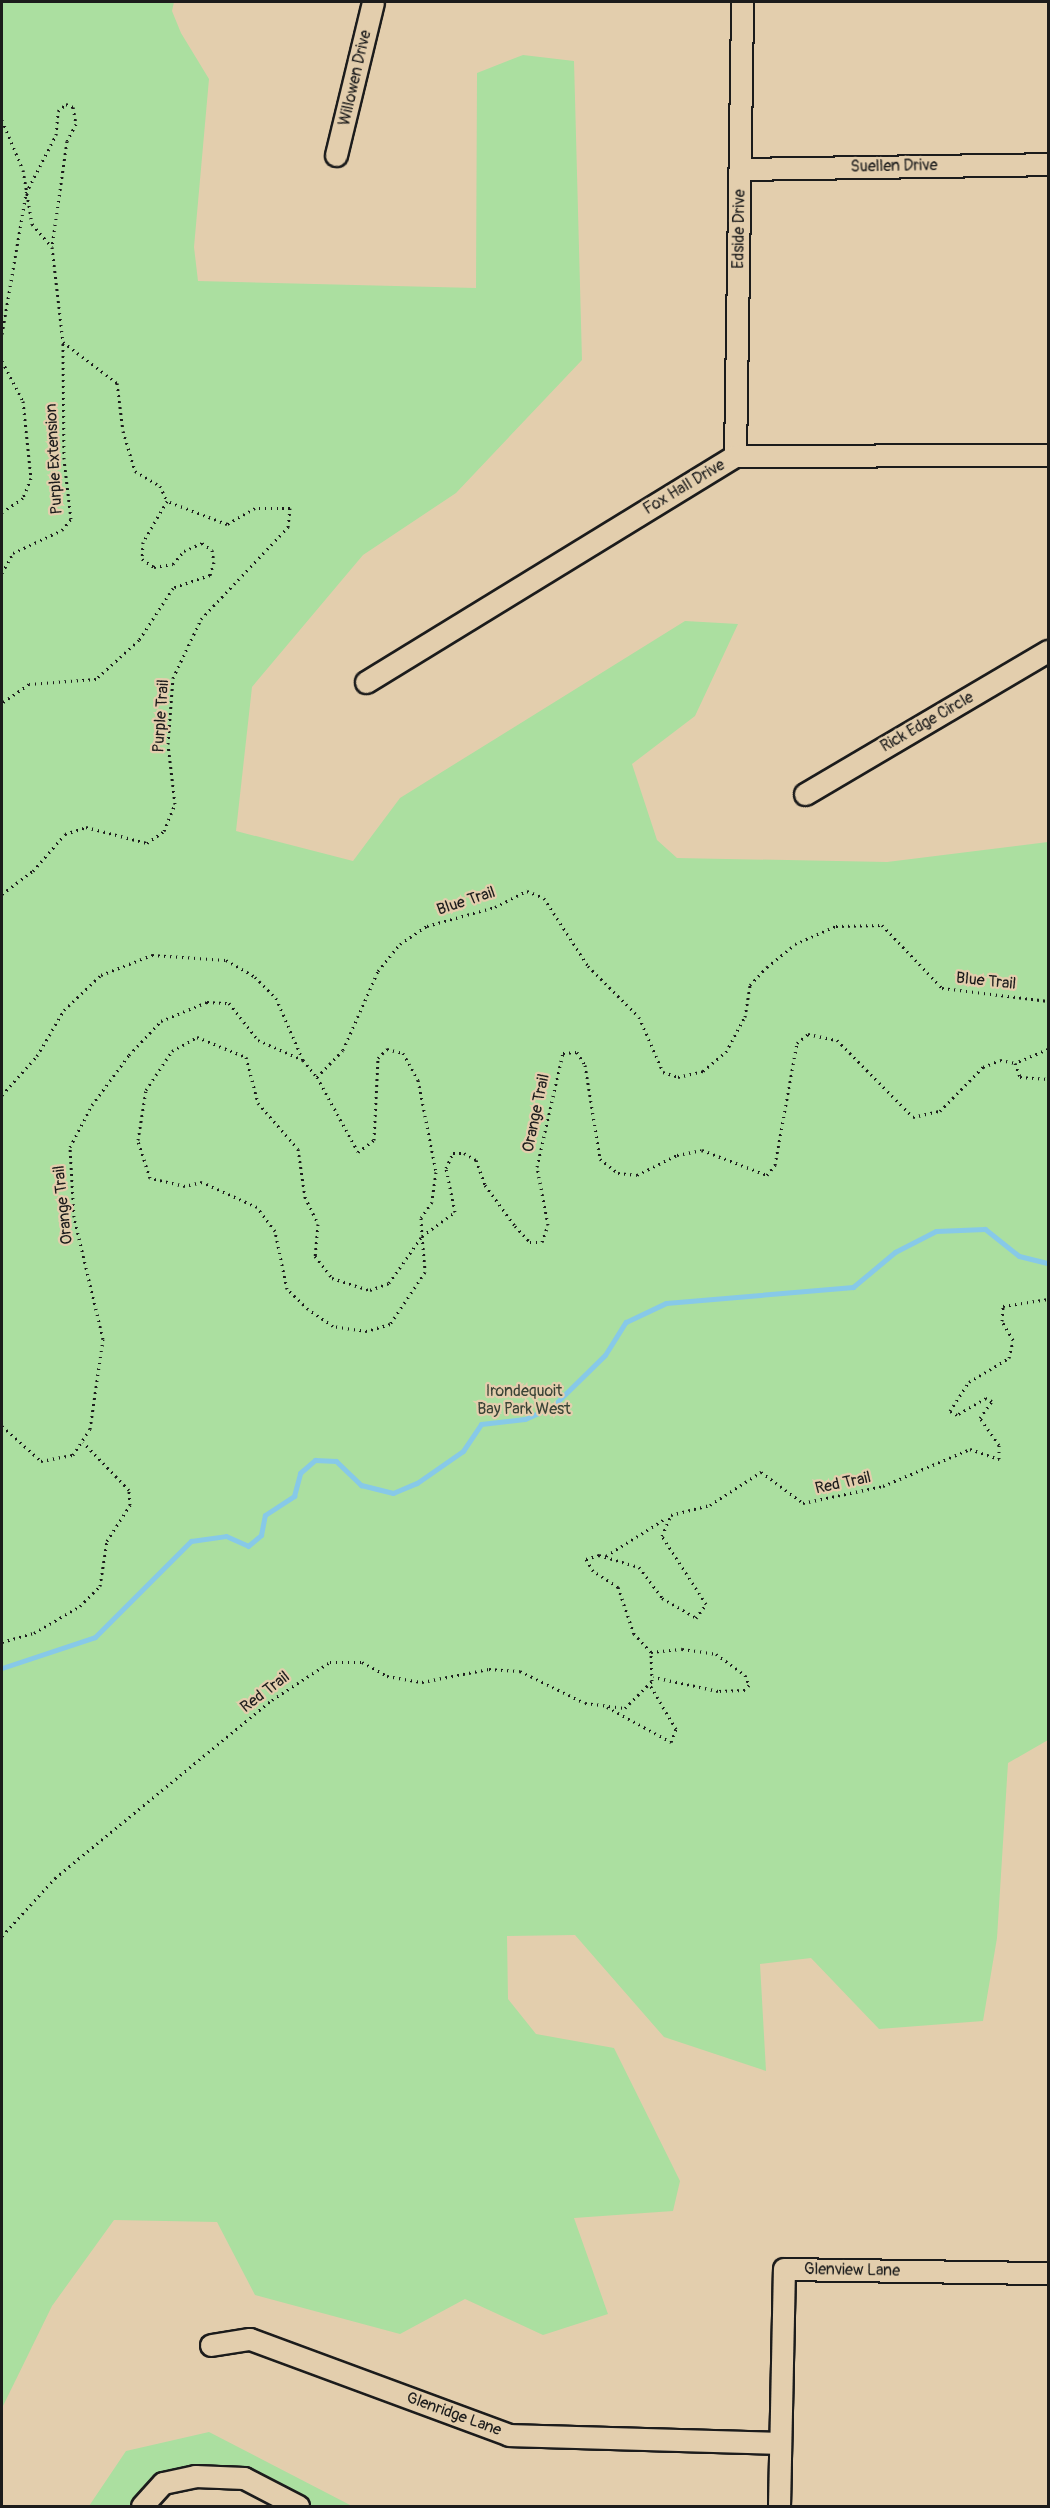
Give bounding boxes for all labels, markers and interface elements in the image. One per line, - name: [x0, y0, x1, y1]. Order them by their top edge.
- street label: Willowen Drive: [335, 28, 375, 128]
- street label: Suellen Drive: [850, 156, 938, 176]
- street label: Edside Drive: [729, 189, 749, 269]
- street label: Purple Extension: [42, 403, 66, 515]
- street label: Fox Hall Drive: [640, 455, 728, 519]
- street label: Purple Trail: [149, 679, 173, 753]
- street label: Rick Edge Circle: [877, 688, 977, 756]
- street label: Blue Trail: [434, 883, 498, 919]
- street label: Blue Trail: [955, 968, 1017, 994]
- street label: Orange Trail: [518, 1072, 554, 1154]
- street label: Orange Trail: [49, 1164, 77, 1246]
- park label: Irondequoit Bay Park West: [477, 1381, 571, 1419]
- street label: Red Trail: [813, 1468, 873, 1498]
- street label: Red Trail: [237, 1667, 293, 1717]
- street label: Glenview Lane: [804, 2260, 900, 2280]
- street label: Glenridge Lane: [404, 2388, 504, 2440]

